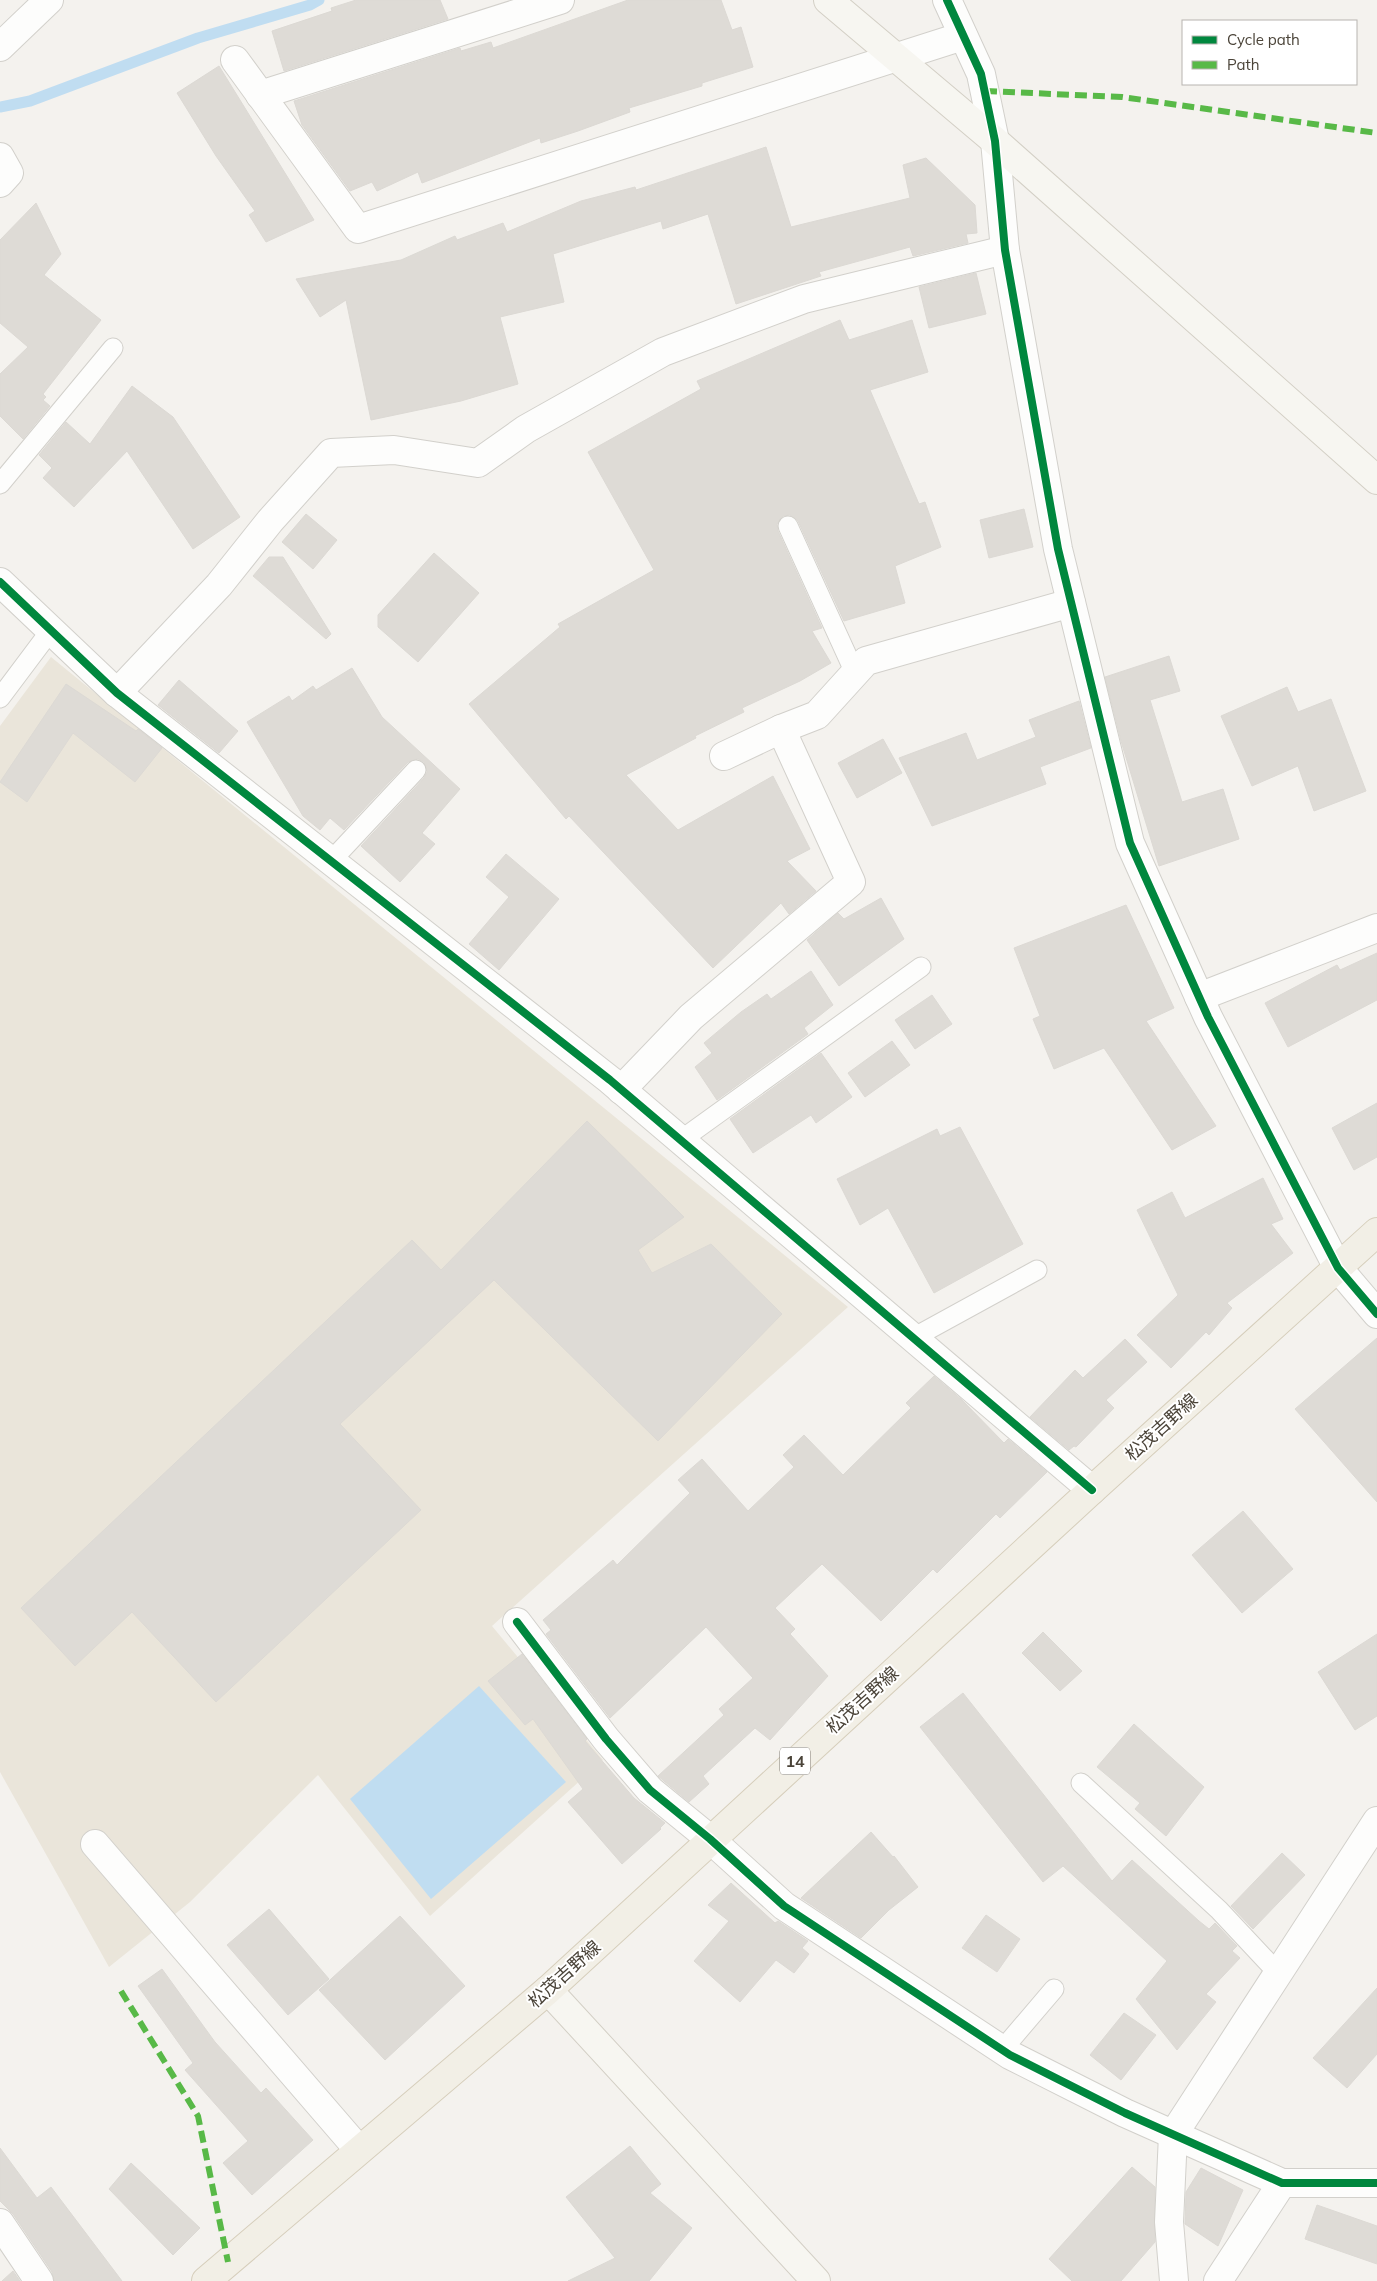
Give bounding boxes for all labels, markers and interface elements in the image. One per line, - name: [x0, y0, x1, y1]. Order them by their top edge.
- legend: [1182, 20, 1357, 85]
- text: Cycle path: [1227, 30, 1300, 49]
- text: Path: [1227, 55, 1259, 74]
- street label: 松茂吉野線: [1120, 1388, 1202, 1466]
- street label: 松茂吉野線: [821, 1661, 903, 1739]
- road number: 14: [780, 1748, 810, 1774]
- street label: 松茂吉野線: [523, 1935, 605, 2013]

